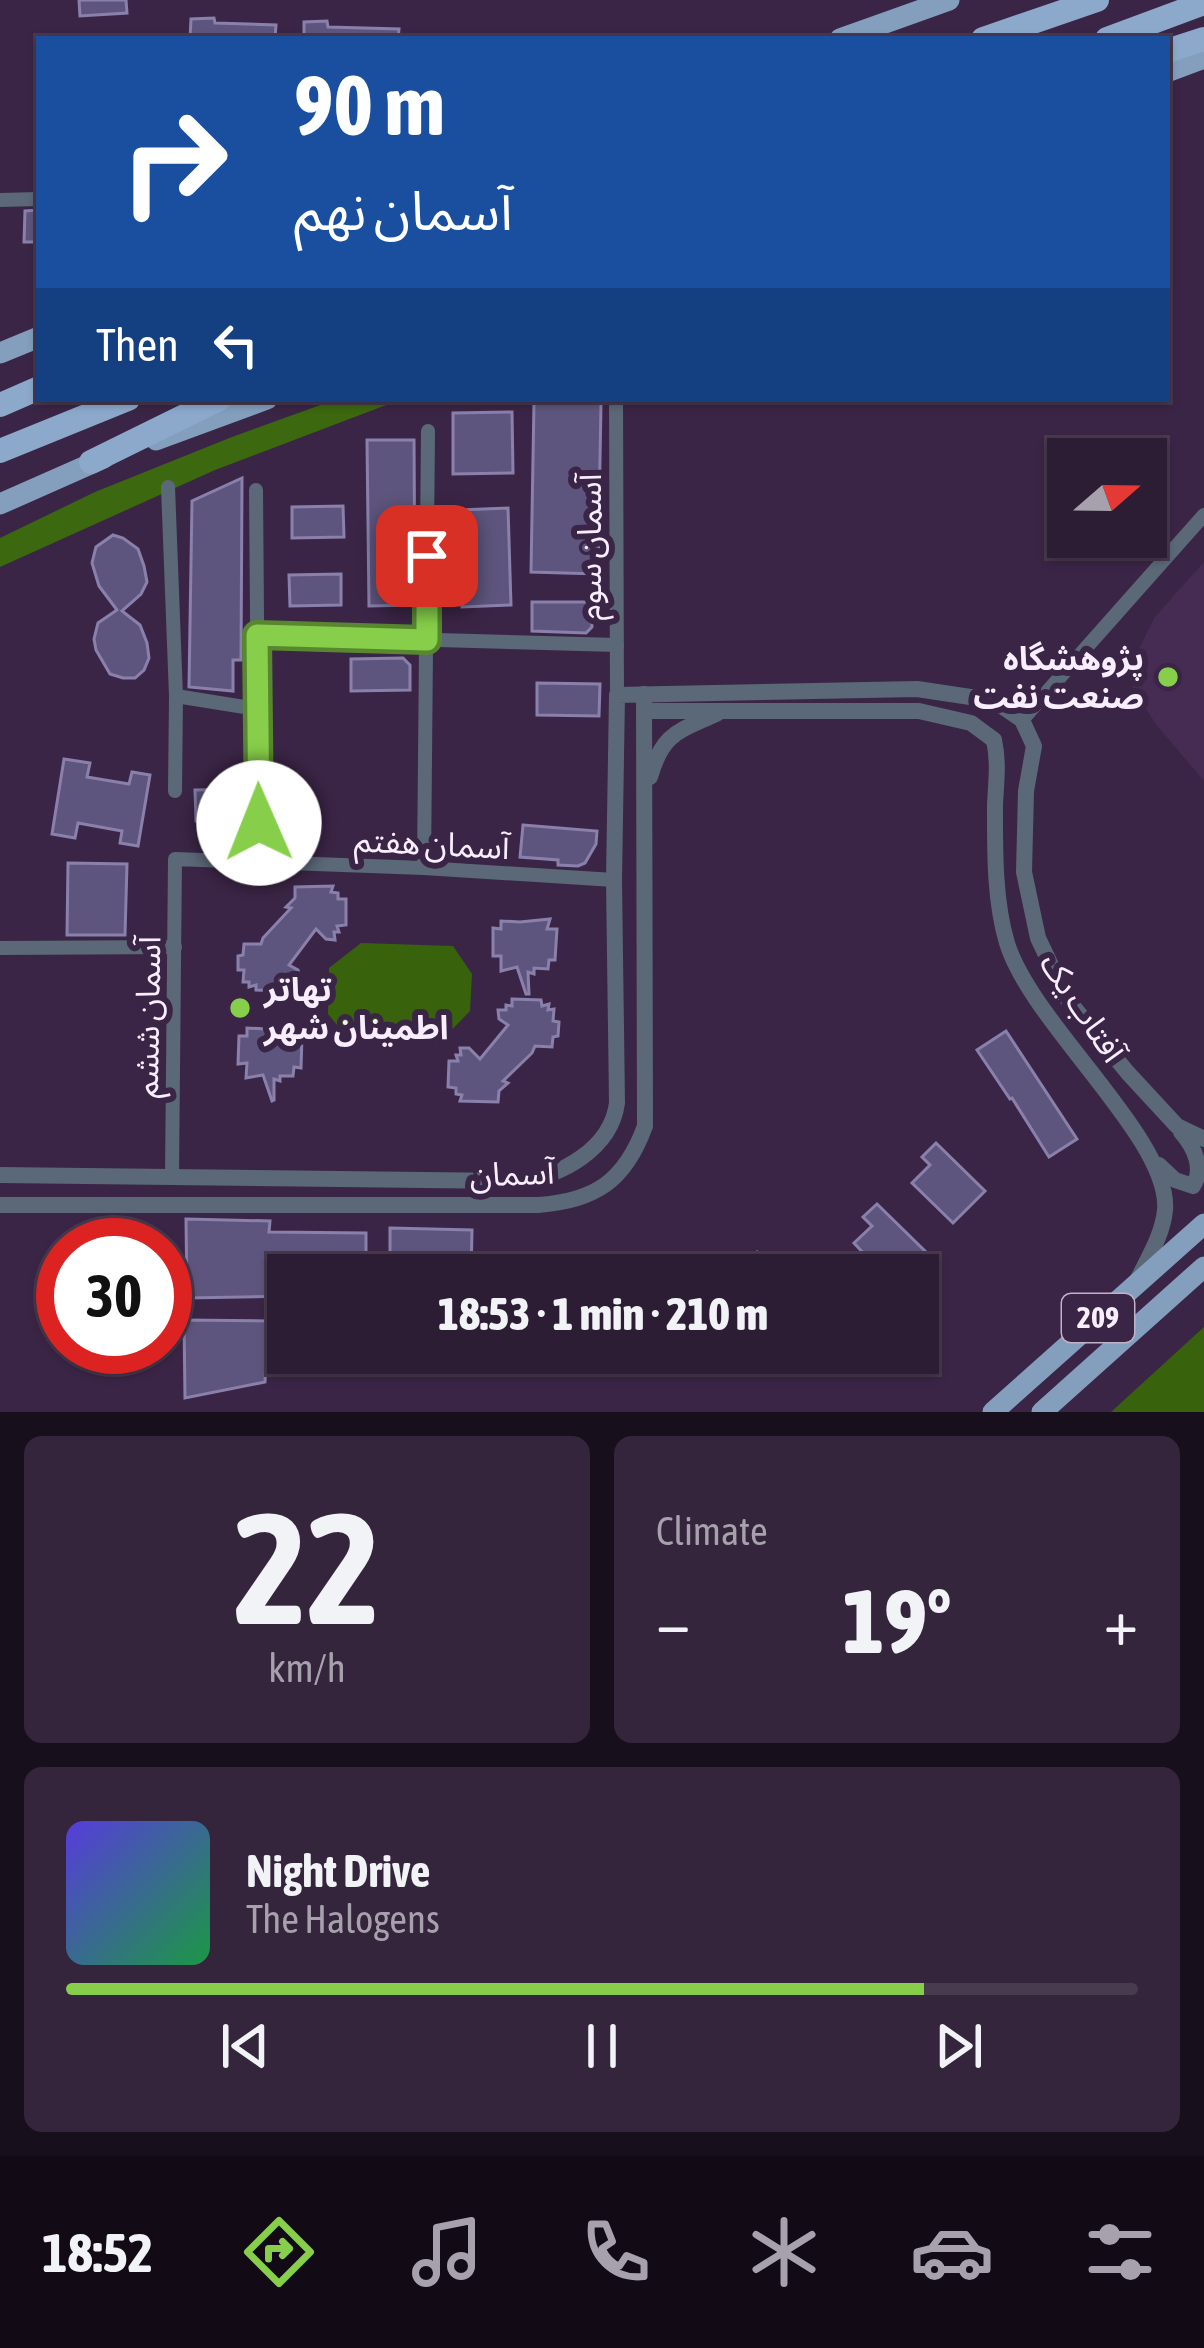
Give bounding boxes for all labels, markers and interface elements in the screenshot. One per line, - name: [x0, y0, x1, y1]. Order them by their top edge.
- text: 90 m: [294, 57, 445, 153]
- icon: right: [96, 84, 252, 240]
- text: آسمان نهم: [294, 180, 513, 241]
- icon: left: [203, 312, 269, 378]
- text: Then: [96, 319, 179, 371]
- north arrow: [1047, 438, 1167, 558]
- map controls: [1047, 438, 1167, 558]
- street label: آسمان سوم: [570, 472, 614, 620]
- pin: [376, 505, 478, 607]
- icon: arrive: [394, 523, 460, 589]
- place label: پژوهشگاه صنعت نفت: [973, 639, 1144, 715]
- marker: پژوهشگاه صنعت نفت: [1155, 664, 1181, 690]
- position arrow: [196, 760, 322, 886]
- street label: آسمان هفتم: [353, 820, 512, 873]
- street label: آسمان ششم: [127, 934, 174, 1098]
- street label: آفتاب یک: [1033, 945, 1134, 1070]
- place label: تهاتر اطمینان شهر: [262, 970, 449, 1047]
- marker: تهاتر اطمینان شهر: [227, 995, 253, 1021]
- street label: آسمان: [469, 1152, 556, 1194]
- speed limit sign: 30: [36, 1218, 192, 1374]
- text: 18:53 · 1 min · 210 m: [438, 1288, 768, 1340]
- road number: 209: [1062, 1294, 1134, 1342]
- text: 22: [234, 1478, 380, 1657]
- text: Climate: [656, 1509, 768, 1553]
- text: 19°: [842, 1569, 952, 1672]
- text: −: [656, 1583, 690, 1659]
- text: +: [1104, 1583, 1138, 1659]
- text: km/h: [268, 1646, 346, 1690]
- text: Night Drive: [246, 1845, 431, 1897]
- text: The Halogens: [246, 1897, 440, 1941]
- icon: previous: [212, 2013, 278, 2079]
- icon: pause: [569, 2013, 635, 2079]
- icon: next: [926, 2013, 992, 2079]
- icon: directions: [237, 2210, 321, 2294]
- icon: music: [405, 2210, 489, 2294]
- icon: phone: [574, 2210, 658, 2294]
- icon: climate: [742, 2210, 826, 2294]
- icon: car: [910, 2210, 994, 2294]
- icon: filters: [1078, 2210, 1162, 2294]
- text: 18:52: [42, 2222, 153, 2283]

